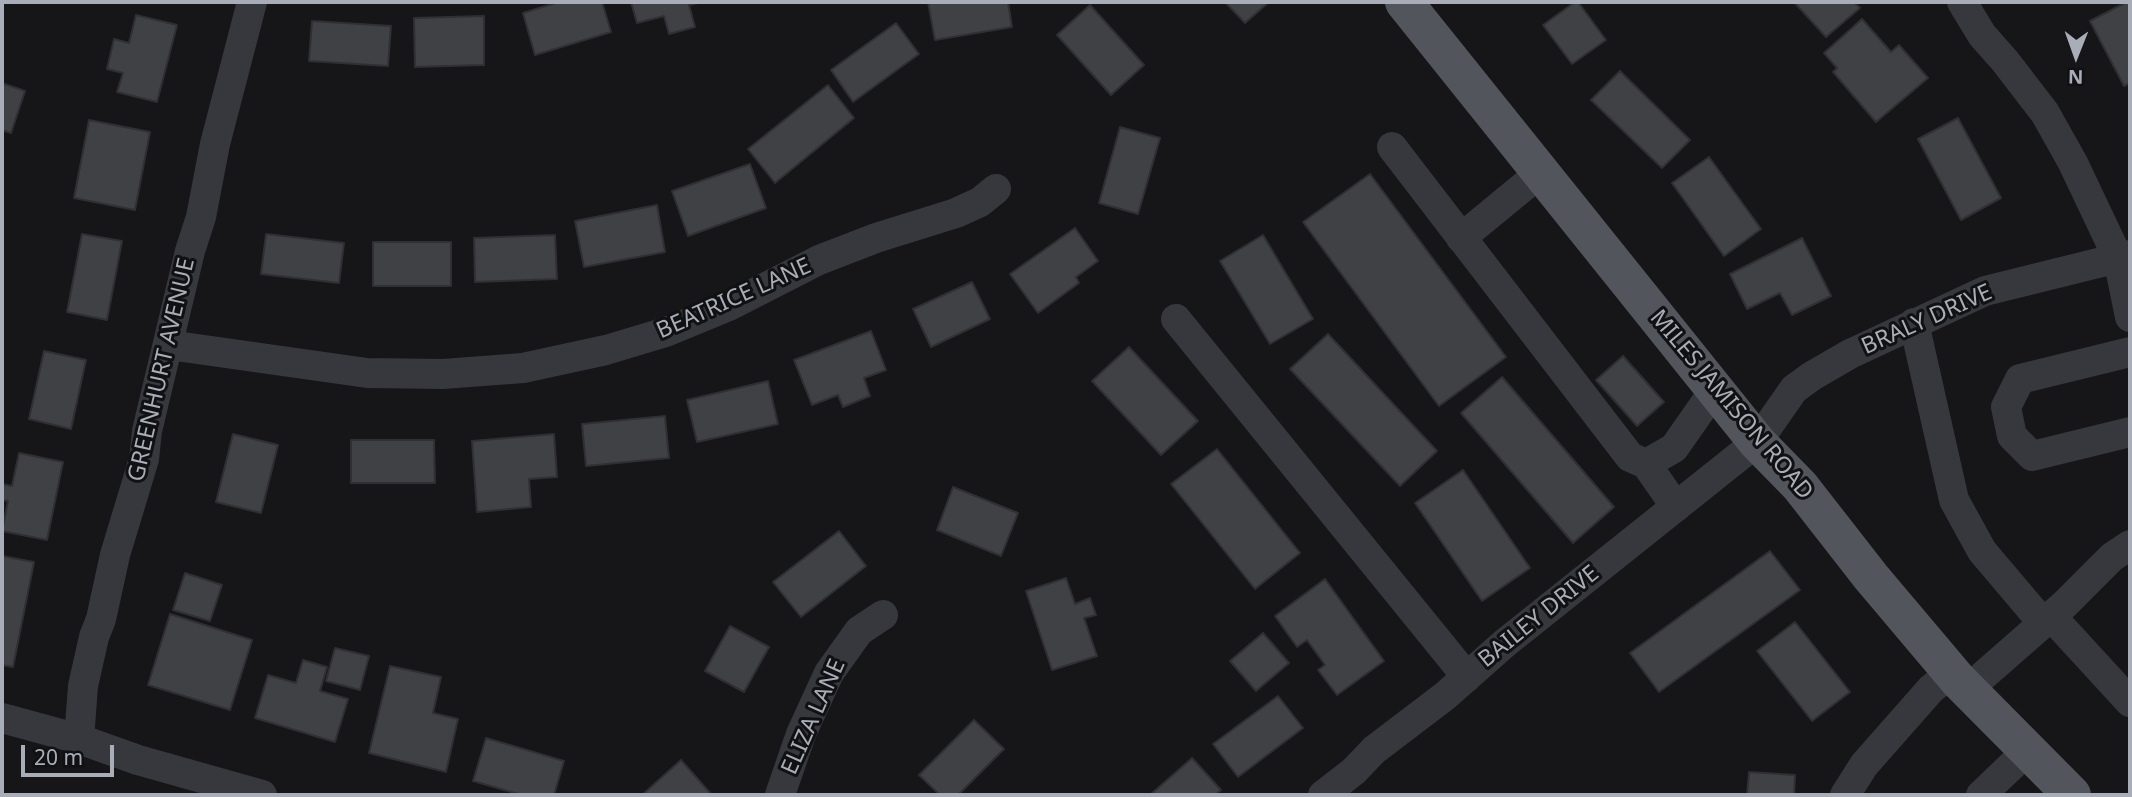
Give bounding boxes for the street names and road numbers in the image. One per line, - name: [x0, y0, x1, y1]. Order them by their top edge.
- street label: BEATRICE LANE: [653, 253, 815, 345]
- street label: GREENHURT AVENUE: [123, 256, 201, 484]
- street label: BRALY DRIVE: [1858, 279, 1996, 361]
- street label: MILES JAMISON ROAD: [1644, 305, 1818, 505]
- street label: BAILEY DRIVE: [1473, 560, 1605, 674]
- street label: ELIZA LANE: [776, 655, 852, 779]

